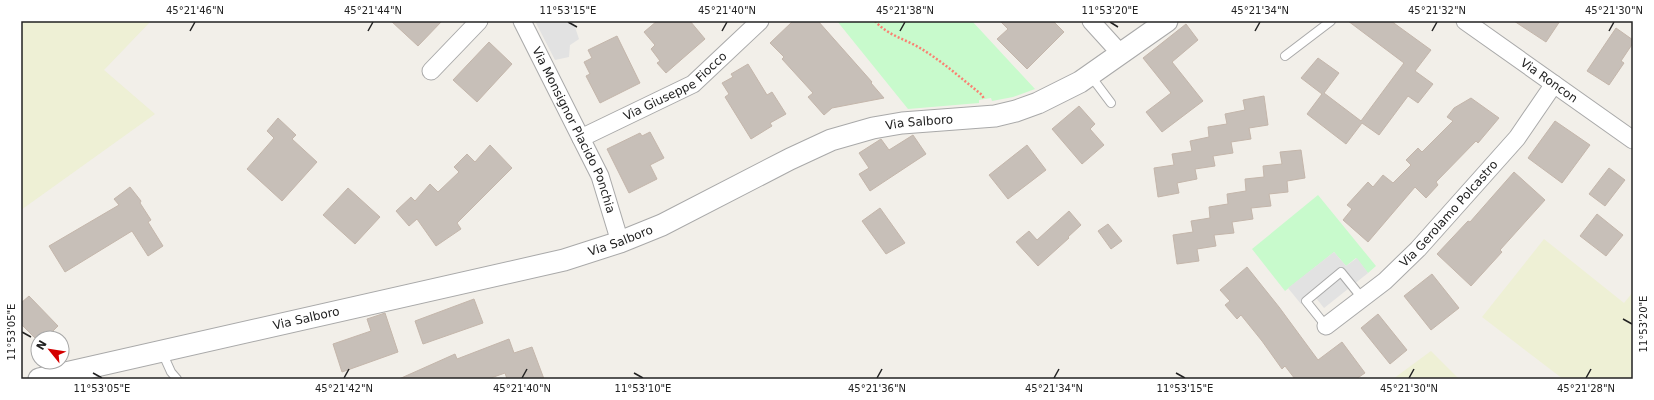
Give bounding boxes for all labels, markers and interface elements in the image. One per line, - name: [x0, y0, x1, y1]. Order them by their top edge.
- text: 45°21'46"N: [166, 5, 224, 16]
- text: 45°21'44"N: [344, 5, 402, 16]
- text: 11°53'15"E: [540, 5, 596, 16]
- text: 45°21'40"N: [698, 5, 756, 16]
- text: 45°21'38"N: [876, 5, 934, 16]
- text: 11°53'20"E: [1082, 5, 1138, 16]
- text: 45°21'34"N: [1231, 5, 1289, 16]
- text: 45°21'32"N: [1408, 5, 1466, 16]
- text: 45°21'30"N: [1585, 5, 1643, 16]
- street label: Via Monsignor Placido Ponchia: [529, 45, 618, 215]
- street label: Via Giuseppe Fiocco: [621, 49, 730, 123]
- street label: Via Roncon: [1518, 56, 1580, 106]
- street label: Via Salboro: [884, 112, 954, 133]
- street label: Via Gerolamo Polcastro: [1397, 157, 1501, 270]
- street label: Via Salboro: [586, 222, 655, 259]
- text: 11°53'20"E: [1638, 296, 1649, 352]
- text: 11°53'05"E: [6, 304, 17, 360]
- street label: Via Salboro: [272, 304, 341, 333]
- north arrow: [30, 330, 70, 370]
- text: N: [34, 338, 50, 352]
- text: 11°53'05"E: [74, 383, 130, 394]
- text: 45°21'42"N: [315, 383, 373, 394]
- text: 45°21'40"N: [493, 383, 551, 394]
- text: 11°53'10"E: [615, 383, 671, 394]
- text: 45°21'36"N: [848, 383, 906, 394]
- text: 45°21'34"N: [1025, 383, 1083, 394]
- text: 11°53'15"E: [1157, 383, 1213, 394]
- text: 45°21'30"N: [1380, 383, 1438, 394]
- text: 45°21'28"N: [1557, 383, 1615, 394]

